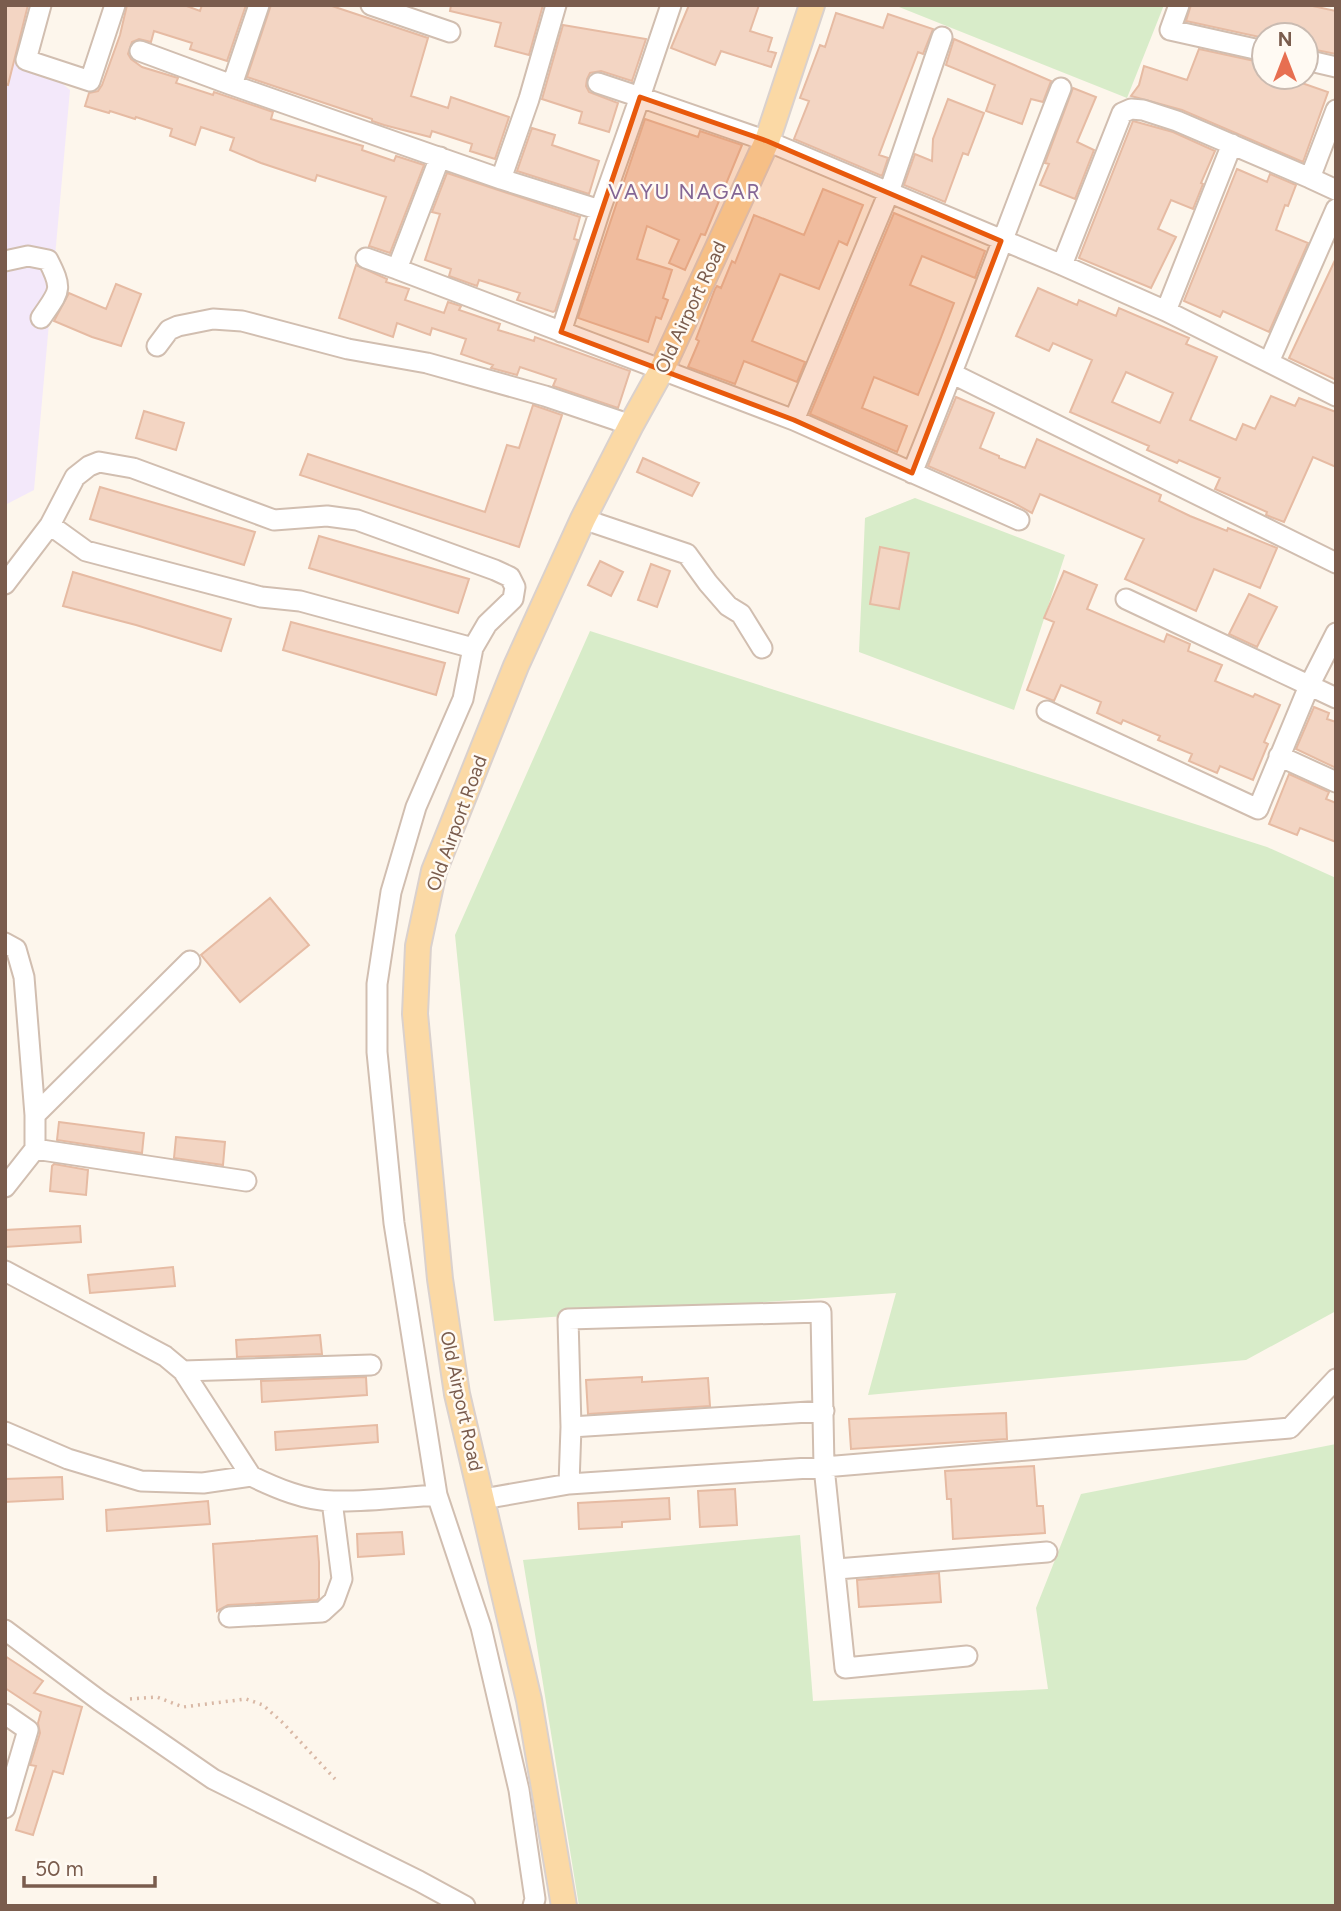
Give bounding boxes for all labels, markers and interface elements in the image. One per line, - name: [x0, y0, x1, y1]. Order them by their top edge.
- north arrow: [1250, 21, 1320, 91]
- text: N: [1278, 28, 1292, 51]
- district label: VAYU NAGAR: [608, 179, 762, 204]
- street label: Old Airport Road: [650, 238, 731, 377]
- street label: Old Airport Road: [421, 752, 492, 894]
- street label: Old Airport Road: [435, 1329, 488, 1473]
- scale bar: [24, 1844, 156, 1888]
- text: 50 m: [35, 1856, 84, 1881]

